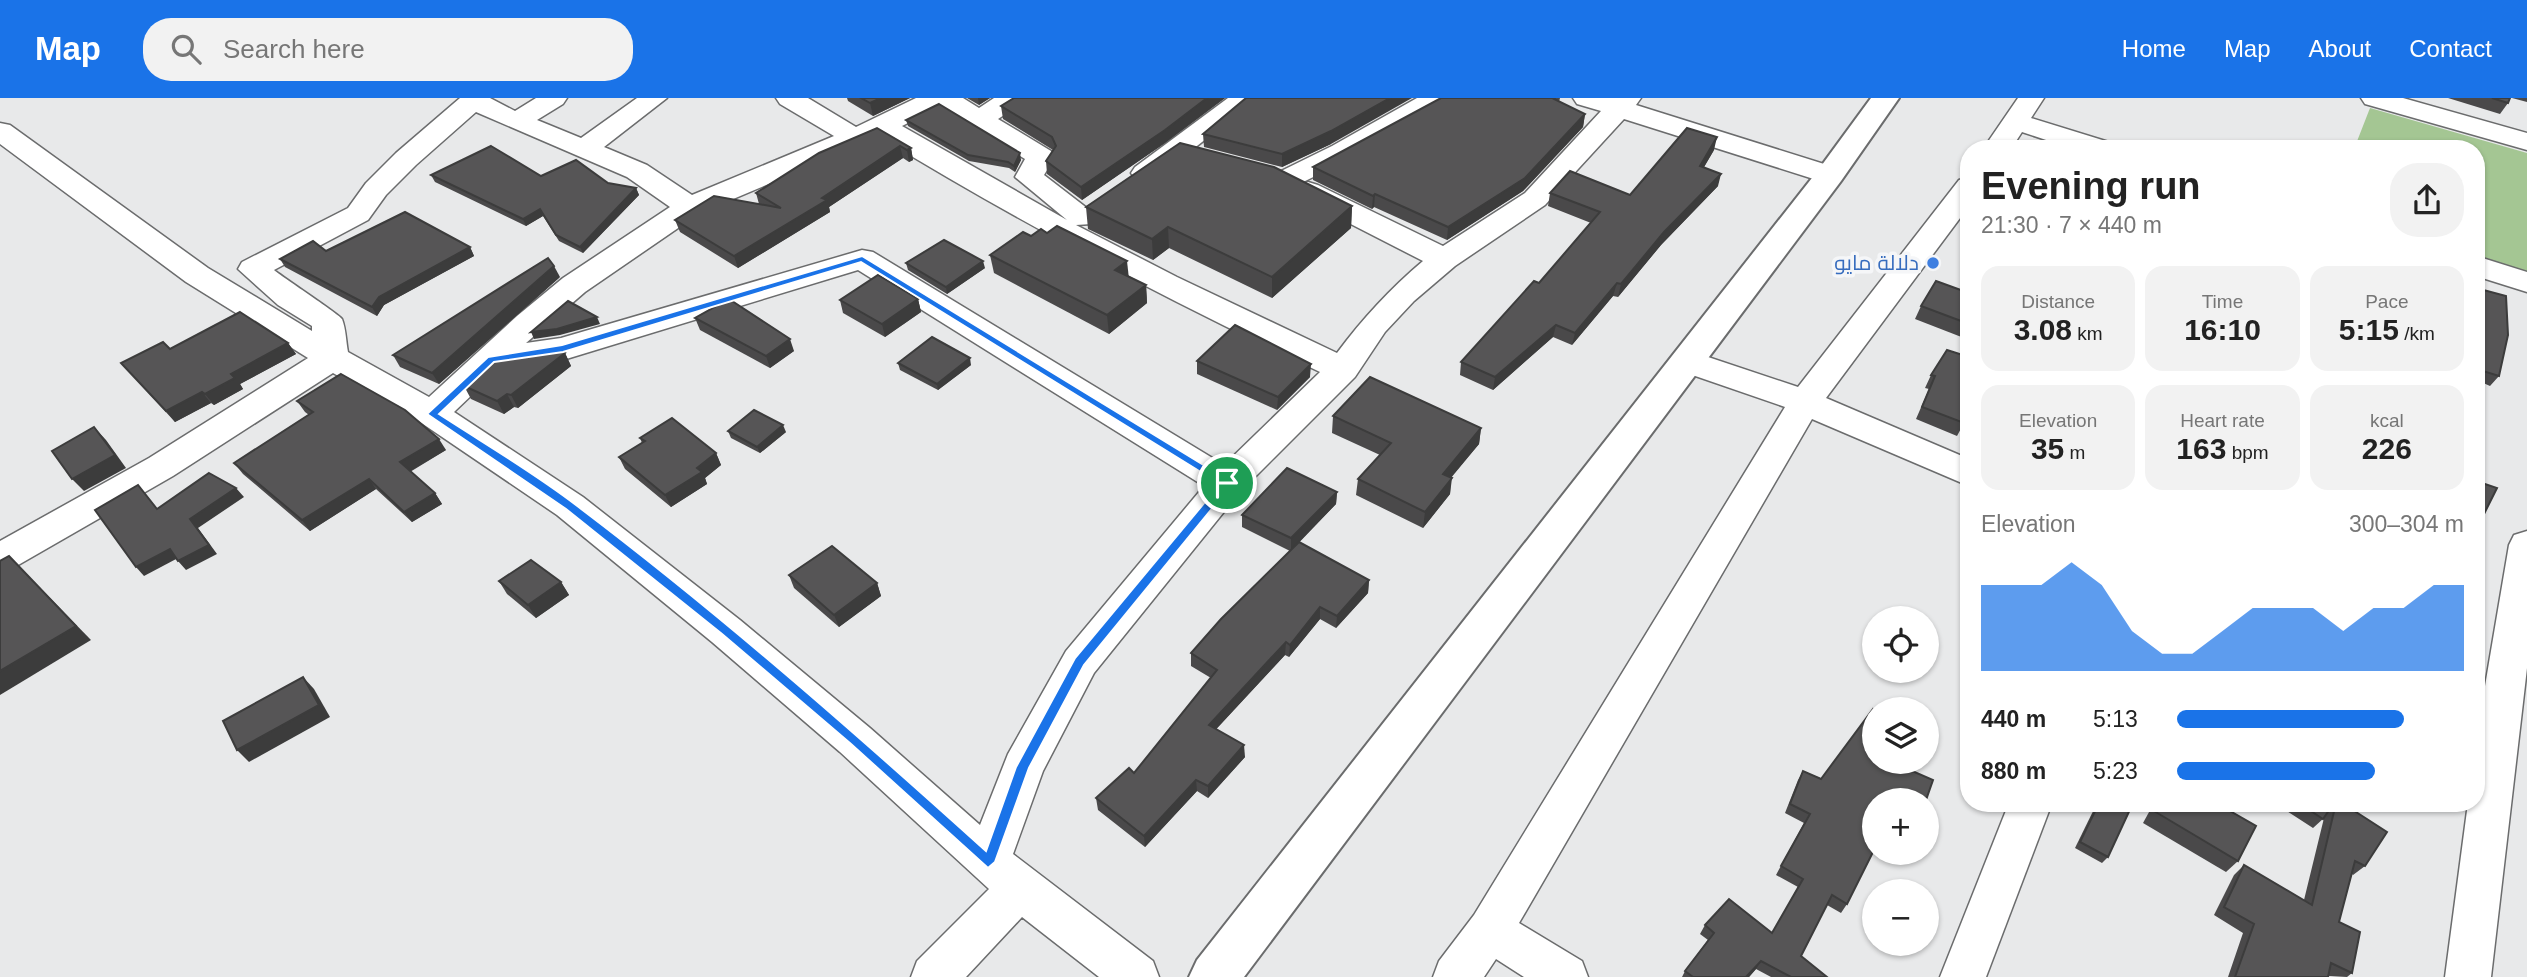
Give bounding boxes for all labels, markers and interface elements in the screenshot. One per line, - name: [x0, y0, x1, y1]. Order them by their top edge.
- search box: [143, 18, 633, 81]
- text: Map: [35, 30, 101, 67]
- icon: search: [167, 30, 205, 68]
- text: Search here: [223, 34, 365, 64]
- text: Home: [2122, 35, 2186, 62]
- text: Map: [2224, 35, 2271, 62]
- text: About: [2309, 35, 2371, 62]
- text: Contact: [2409, 35, 2492, 62]
- button: share: [2390, 163, 2464, 237]
- text: Evening run: [1981, 165, 2201, 207]
- text: 21:30 · 7 × 440 m: [1981, 212, 2162, 238]
- place label: دلالة مايو: [1834, 251, 1919, 275]
- marker: دلالة مايو: [1925, 255, 1941, 271]
- text: Distance: [2021, 291, 2095, 312]
- text: Time: [2202, 291, 2243, 312]
- text: Pace: [2365, 291, 2408, 312]
- text: 3.08: [2014, 313, 2072, 346]
- text: 16:10: [2184, 313, 2261, 346]
- text: 5:15: [2339, 313, 2399, 346]
- text: km: [2072, 323, 2103, 344]
- text: /km: [2399, 323, 2435, 344]
- text: Elevation: [2019, 410, 2097, 431]
- text: Heart rate: [2180, 410, 2265, 431]
- text: kcal: [2370, 410, 2404, 431]
- text: 35: [2031, 432, 2064, 465]
- text: 163: [2176, 432, 2226, 465]
- text: 226: [2362, 432, 2412, 465]
- text: m: [2064, 442, 2085, 463]
- text: bpm: [2226, 442, 2269, 463]
- pin: [1197, 453, 1257, 513]
- icon: arrive: [1208, 464, 1246, 502]
- text: Elevation: [1981, 511, 2076, 537]
- text: 300–304 m: [2349, 511, 2464, 537]
- map controls: [1862, 606, 1939, 956]
- button: locate: [1862, 606, 1939, 683]
- button: layers: [1862, 697, 1939, 774]
- text: 440 m: [1981, 706, 2046, 732]
- text: 5:13: [2093, 706, 2138, 732]
- text: 880 m: [1981, 758, 2046, 784]
- text: 5:23: [2093, 758, 2138, 784]
- button: +: [1862, 788, 1939, 865]
- button: −: [1862, 879, 1939, 956]

